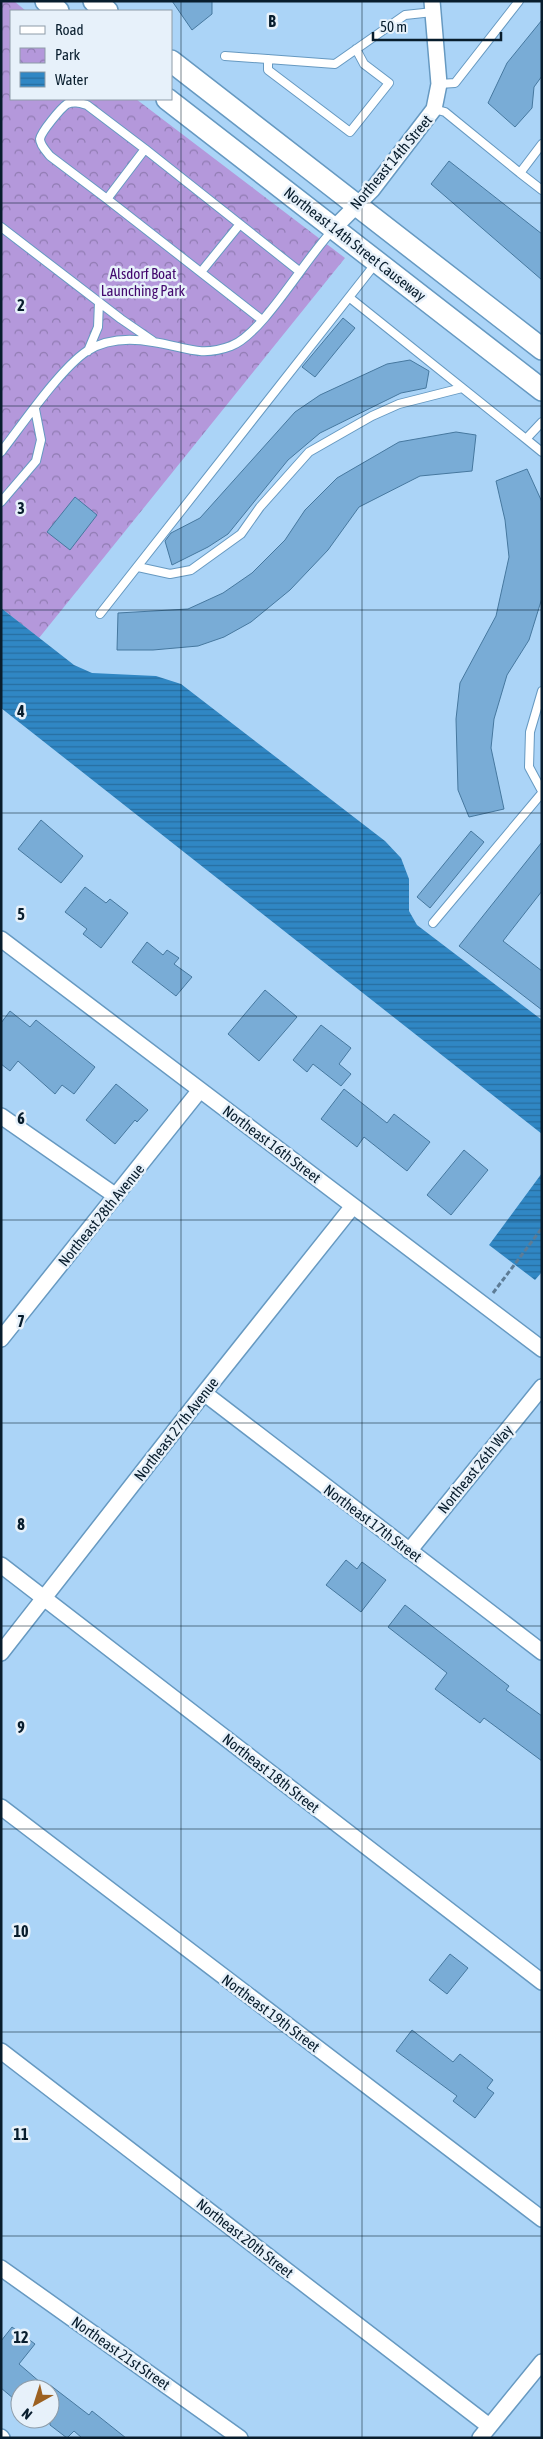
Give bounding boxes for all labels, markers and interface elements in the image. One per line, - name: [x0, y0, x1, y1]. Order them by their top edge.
- legend: [10, 10, 172, 100]
- scale bar: [373, 10, 500, 42]
- text: B: [268, 12, 276, 30]
- text: 50 m: [380, 18, 407, 35]
- text: Road: [55, 21, 84, 38]
- text: Park: [55, 46, 80, 63]
- text: Water: [55, 71, 88, 88]
- street label: Northeast 14th Street: [347, 111, 435, 213]
- street label: Northeast 14th Street Causeway: [281, 183, 429, 305]
- park label: Alsdorf Boat Launching Park: [101, 265, 186, 299]
- text: 2: [17, 296, 25, 314]
- text: 3: [17, 499, 25, 517]
- text: 4: [16, 702, 25, 720]
- text: 5: [17, 905, 25, 923]
- street label: Northeast 16th Street: [220, 1102, 324, 1186]
- text: 6: [17, 1109, 25, 1127]
- street label: Northeast 28th Avenue: [55, 1160, 148, 1270]
- text: 7: [17, 1312, 25, 1330]
- street label: Northeast 27th Avenue: [130, 1374, 222, 1484]
- street label: Northeast 26th Way: [434, 1421, 516, 1517]
- street label: Northeast 17th Street: [321, 1481, 425, 1565]
- text: 8: [17, 1515, 25, 1533]
- text: 9: [17, 1718, 25, 1736]
- street label: Northeast 18th Street: [219, 1730, 323, 1816]
- text: 10: [13, 1922, 29, 1940]
- street label: Northeast 19th Street: [219, 1971, 323, 2055]
- text: 11: [13, 2125, 29, 2143]
- street label: Northeast 20th Street: [193, 2195, 297, 2281]
- street label: Northeast 21st Street: [69, 2313, 173, 2393]
- text: 12: [13, 2328, 29, 2346]
- north arrow: [10, 2379, 60, 2429]
- text: N: [19, 2405, 35, 2423]

